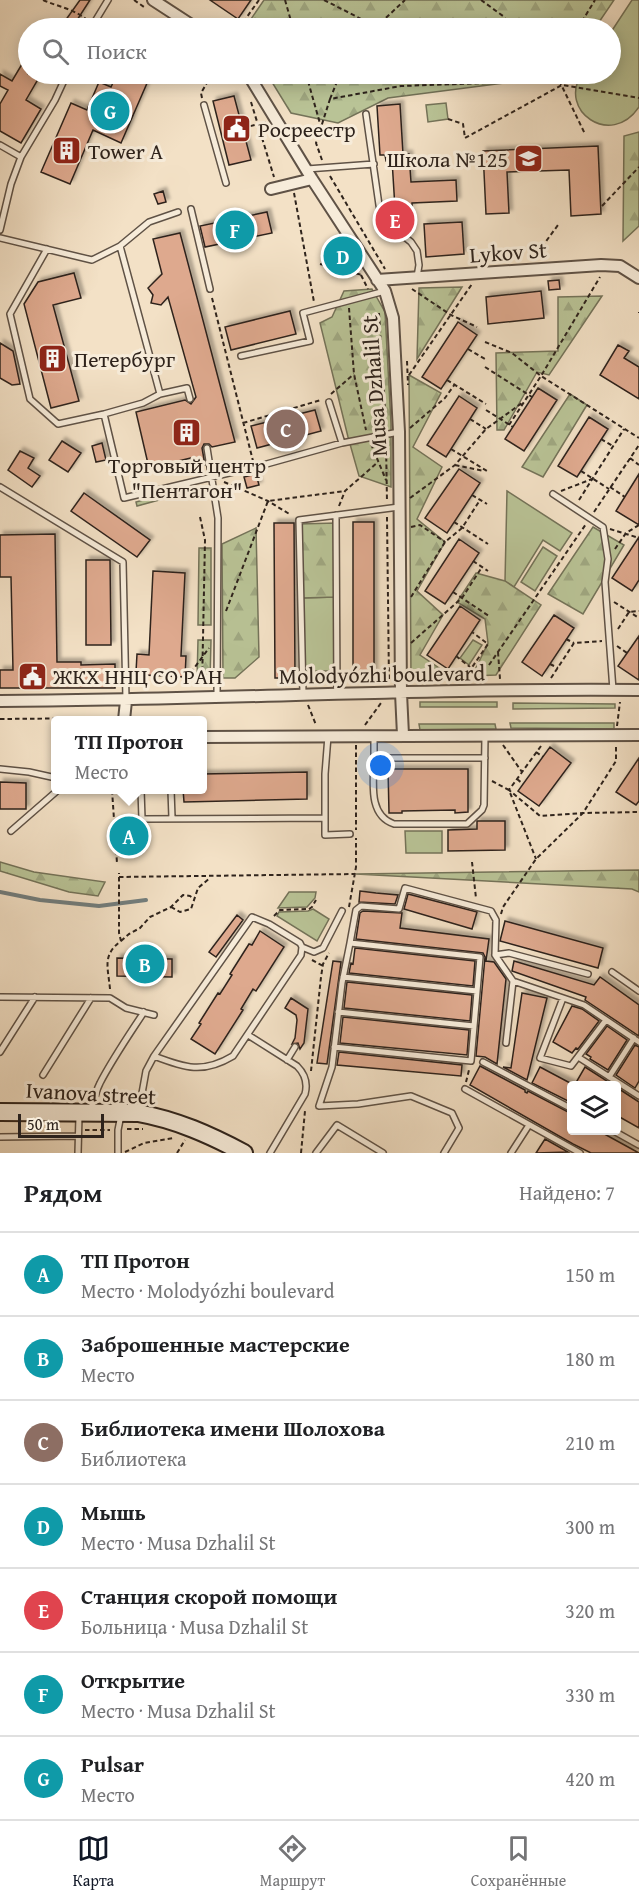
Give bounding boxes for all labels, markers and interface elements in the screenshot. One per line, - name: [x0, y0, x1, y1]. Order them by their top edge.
- search box: [18, 18, 621, 84]
- icon: search: [39, 35, 72, 68]
- text: Поиск: [87, 35, 147, 67]
- pin: G: [90, 88, 130, 134]
- public building icon: Росреестр: [221, 113, 253, 145]
- place label: Росреестр: [258, 113, 356, 145]
- building icon: Tower A: [51, 135, 83, 167]
- place label: Tower A: [88, 135, 164, 167]
- place label: Школа №125: [387, 143, 508, 175]
- school or university icon: Школа №125: [513, 143, 545, 175]
- pin: E: [376, 198, 414, 242]
- pin: F: [216, 208, 254, 252]
- street label: Lykov St: [468, 233, 548, 271]
- pin: D: [324, 234, 362, 278]
- street label: Musa Dzhalil St: [353, 314, 395, 458]
- building icon: Петербург: [37, 343, 69, 375]
- place label: Петербург: [74, 343, 176, 375]
- pin: C: [266, 406, 306, 452]
- building icon: Торговый центр "Пентагон": [171, 417, 203, 449]
- place label: Торговый центр "Пентагон": [108, 449, 266, 506]
- street label: Molodyózhi boulevard: [279, 656, 486, 692]
- public building icon: ЖКХ ННЦ СО РАН: [16, 660, 48, 692]
- place label: ЖКХ ННЦ СО РАН: [52, 660, 223, 692]
- popup: [51, 716, 207, 794]
- text: ТП Протон: [75, 725, 183, 757]
- your location: [366, 751, 395, 780]
- text: Место: [75, 757, 129, 786]
- pin: A: [110, 814, 148, 858]
- pin: B: [126, 942, 164, 986]
- street label: Ivanova street: [25, 1074, 157, 1112]
- map controls: [567, 1081, 621, 1135]
- button: layers: [567, 1081, 621, 1135]
- scale bar: [18, 1111, 104, 1138]
- text: 50 m: [27, 1112, 59, 1136]
- text: Рядом: [24, 1173, 102, 1212]
- text: Найдено: 7: [519, 1178, 615, 1207]
- text: ТП Протон: [81, 1244, 190, 1276]
- text: A: [37, 1260, 50, 1289]
- text: 150 m: [565, 1260, 615, 1289]
- text: Место · Molodyózhi boulevard: [81, 1276, 334, 1305]
- text: Заброшенные мастерские: [81, 1328, 350, 1360]
- text: B: [37, 1344, 50, 1373]
- text: 180 m: [565, 1344, 615, 1373]
- text: Место: [81, 1360, 135, 1389]
- text: Библиотека имени Шолохова: [81, 1412, 385, 1444]
- text: C: [38, 1428, 49, 1457]
- text: 210 m: [565, 1428, 615, 1457]
- text: Библиотека: [81, 1444, 187, 1473]
- text: Мышь: [81, 1496, 146, 1528]
- text: D: [37, 1512, 50, 1541]
- text: 300 m: [565, 1512, 615, 1541]
- text: Место · Musa Dzhalil St: [81, 1528, 276, 1557]
- text: Станция скорой помощи: [81, 1580, 337, 1612]
- text: E: [38, 1596, 49, 1625]
- text: 320 m: [565, 1596, 615, 1625]
- text: Больница · Musa Dzhalil St: [81, 1612, 308, 1641]
- text: Открытие: [81, 1664, 185, 1696]
- text: F: [38, 1680, 49, 1709]
- text: 330 m: [565, 1680, 615, 1709]
- text: Место · Musa Dzhalil St: [81, 1696, 276, 1725]
- text: Pulsar: [81, 1748, 144, 1780]
- text: G: [37, 1764, 50, 1793]
- text: 420 m: [565, 1764, 615, 1793]
- text: Место: [81, 1780, 135, 1809]
- tab: Карта: [73, 1832, 114, 1892]
- tab: Маршрут: [260, 1832, 325, 1892]
- tab: Сохранённые: [471, 1832, 566, 1892]

